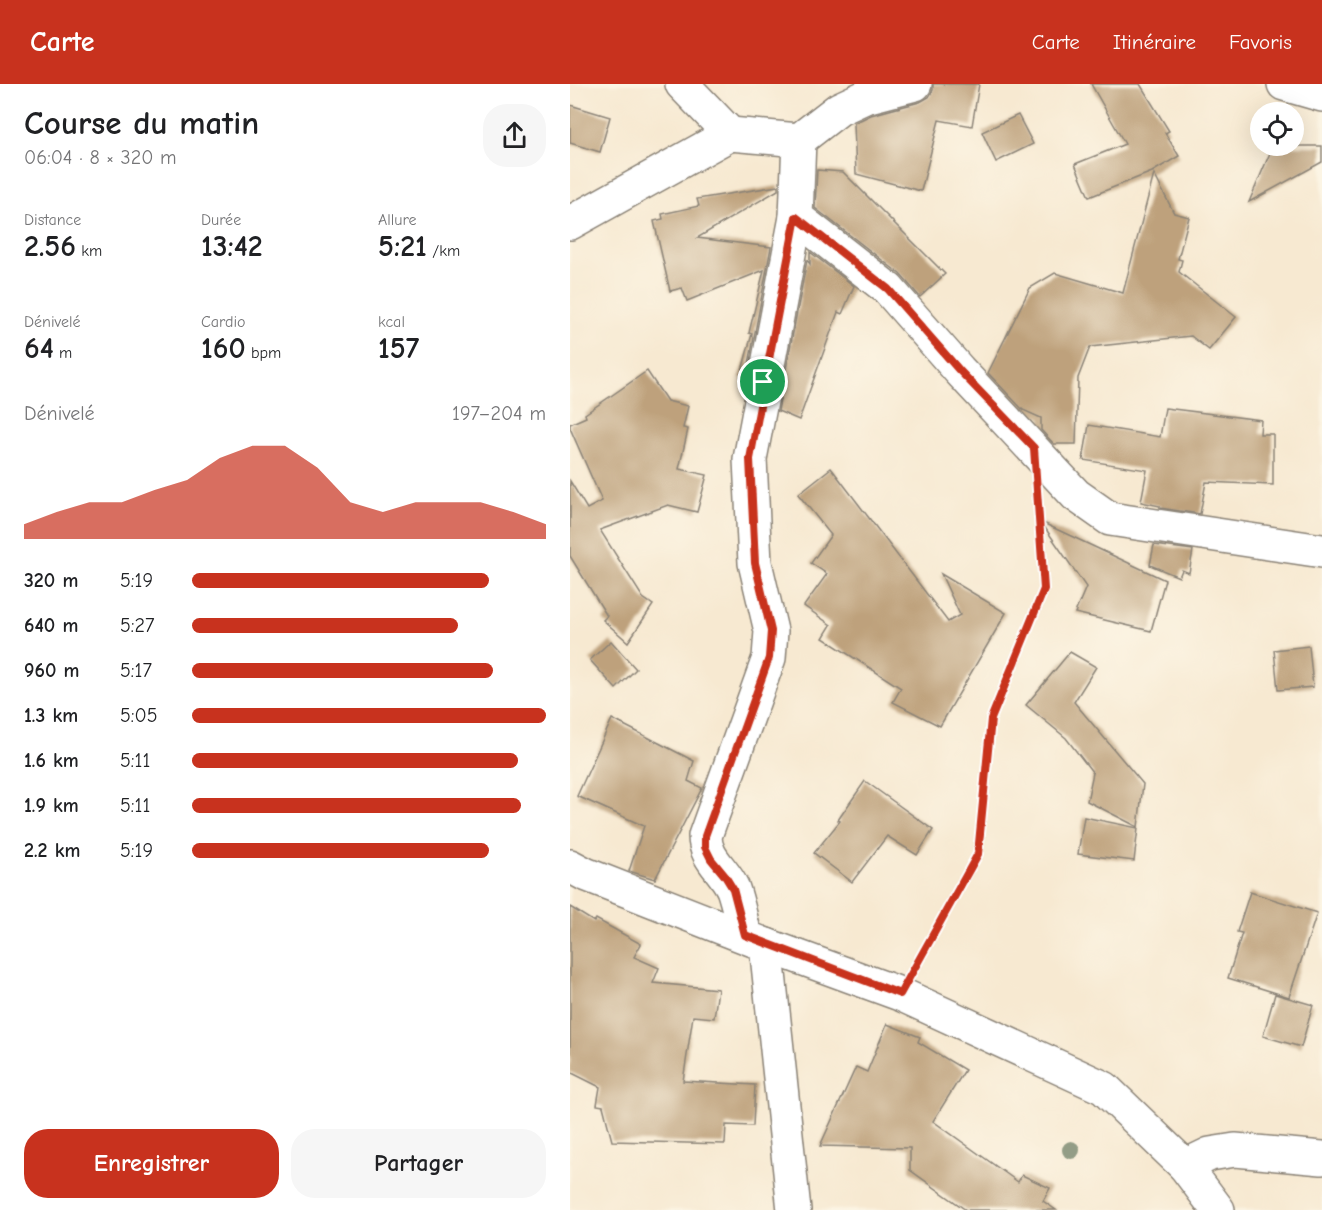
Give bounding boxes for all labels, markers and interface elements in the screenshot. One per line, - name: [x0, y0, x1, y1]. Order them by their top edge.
- text: Carte: [30, 26, 95, 58]
- text: Carte: [1032, 30, 1080, 54]
- text: Itinéraire: [1113, 30, 1196, 54]
- text: Favoris: [1229, 30, 1292, 54]
- map controls: [1250, 102, 1304, 156]
- button: locate: [1250, 102, 1304, 156]
- text: Course du matin: [24, 104, 259, 142]
- button: share: [483, 104, 546, 167]
- text: 06:04 · 8 × 320 m: [24, 146, 177, 169]
- text: Distance: [24, 211, 81, 229]
- text: Durée: [201, 211, 241, 229]
- text: Allure: [378, 211, 417, 229]
- text: 2.56: [24, 229, 76, 264]
- text: 13:42: [201, 229, 263, 264]
- text: 5:21: [378, 229, 427, 264]
- text: km: [76, 242, 102, 260]
- text: /km: [427, 242, 460, 260]
- text: Dénivelé: [24, 313, 80, 331]
- text: Cardio: [201, 313, 246, 331]
- text: kcal: [378, 313, 405, 331]
- text: 64: [24, 331, 54, 366]
- text: 160: [201, 331, 246, 366]
- text: 157: [378, 331, 419, 366]
- text: m: [54, 344, 72, 362]
- text: bpm: [246, 344, 281, 362]
- pin: [737, 356, 788, 407]
- icon: arrive: [746, 365, 779, 398]
- text: Dénivelé: [24, 402, 95, 425]
- text: 197–204 m: [452, 402, 546, 425]
- text: 320 m: [24, 569, 78, 592]
- text: 5:19: [120, 569, 153, 592]
- text: 640 m: [24, 614, 78, 637]
- text: 5:27: [120, 614, 154, 637]
- text: 960 m: [24, 659, 79, 682]
- text: 5:17: [120, 659, 152, 682]
- text: 1.3 km: [24, 704, 78, 727]
- text: 5:05: [120, 704, 157, 727]
- text: 1.6 km: [24, 749, 79, 772]
- text: 5:11: [120, 749, 150, 772]
- text: 1.9 km: [24, 794, 79, 817]
- text: 5:11: [120, 794, 150, 817]
- text: 2.2 km: [24, 839, 80, 862]
- text: 5:19: [120, 839, 153, 862]
- button: Enregistrer: [24, 1129, 279, 1198]
- button: Partager: [291, 1129, 546, 1198]

